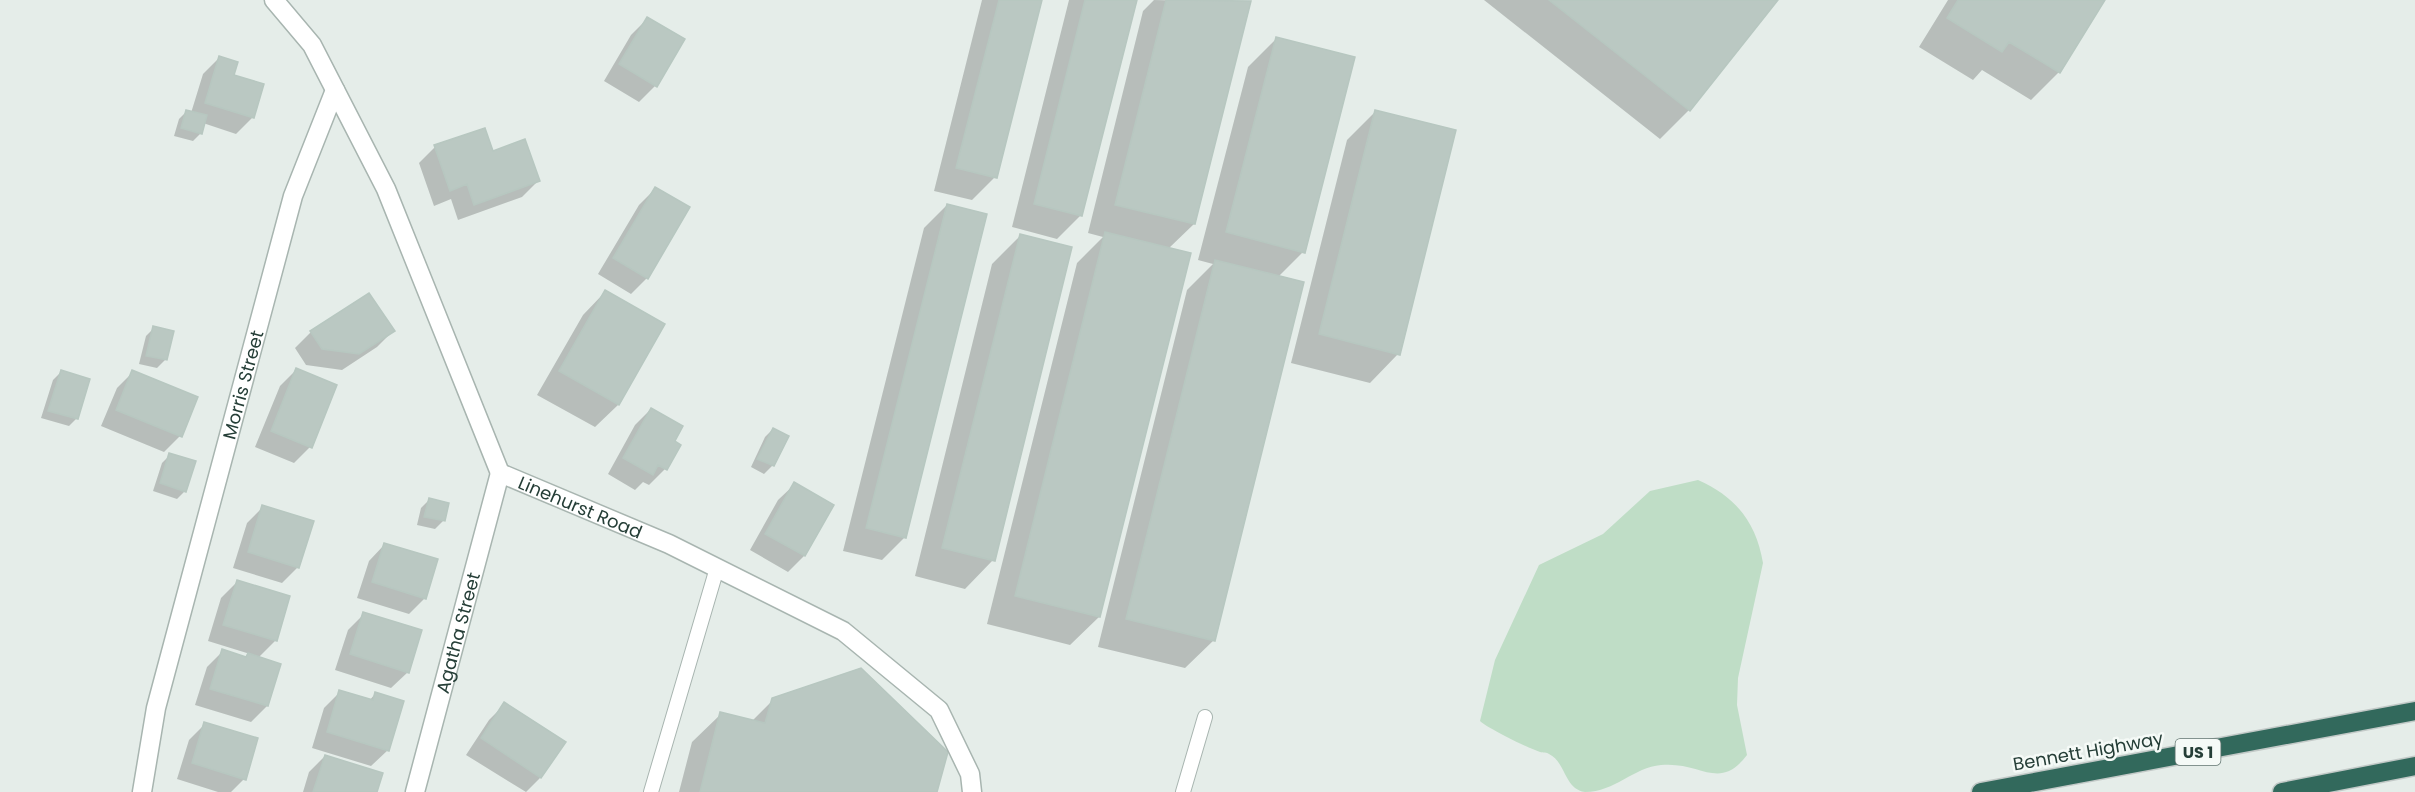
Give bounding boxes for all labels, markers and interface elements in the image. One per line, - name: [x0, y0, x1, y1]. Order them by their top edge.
- street label: Morris Street: [216, 327, 269, 442]
- street label: Linehurst Road: [515, 470, 646, 544]
- street label: Agatha Street: [429, 569, 486, 696]
- street label: Bennett Highway: [2011, 725, 2165, 777]
- road number: US 1: [2176, 739, 2220, 765]

